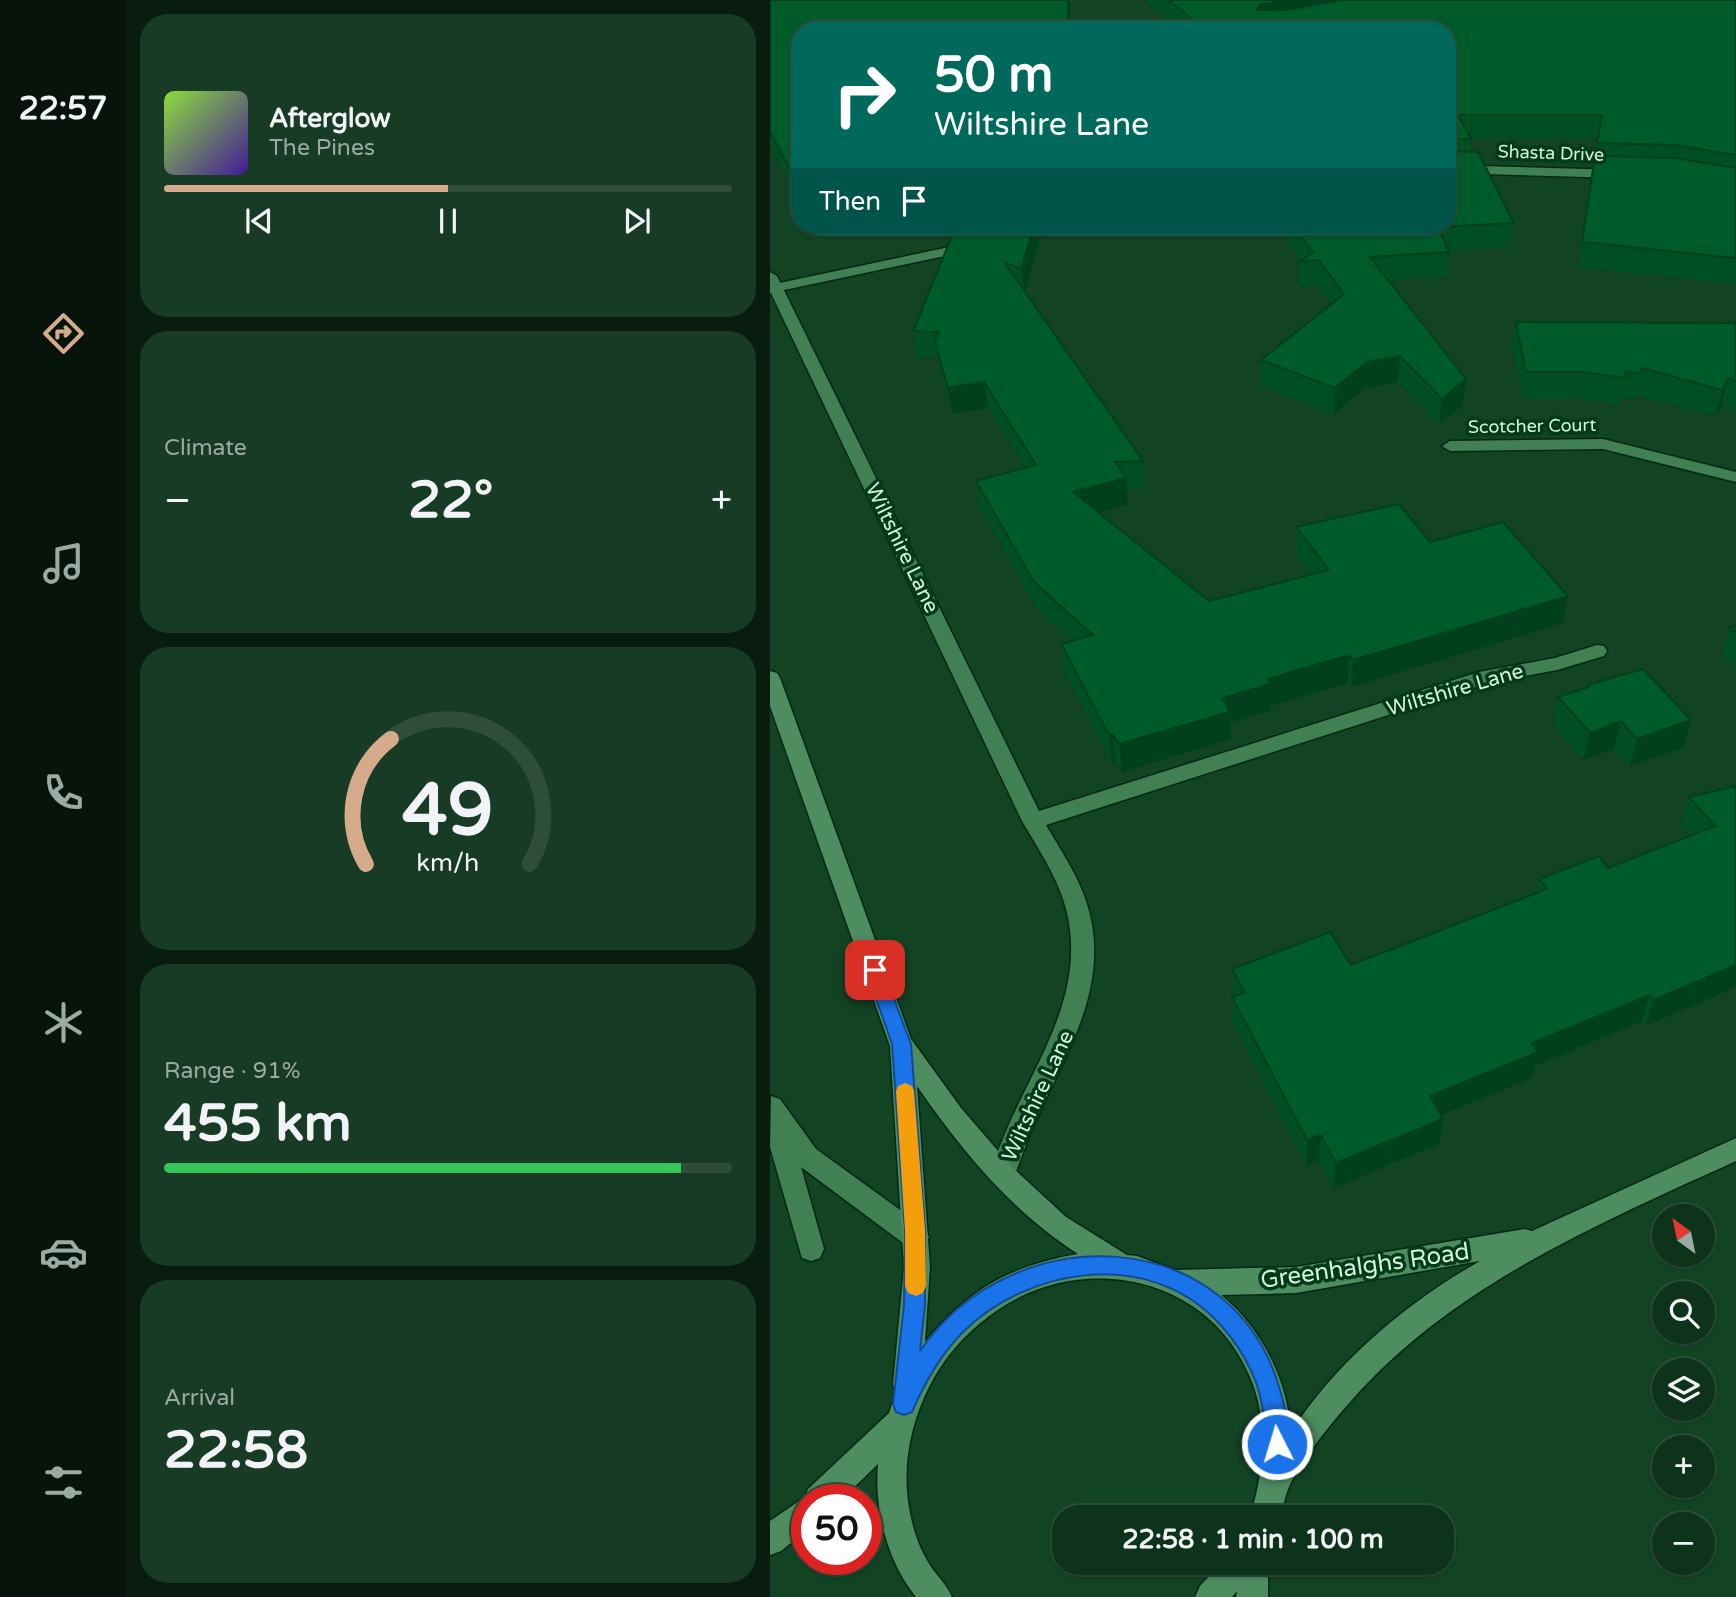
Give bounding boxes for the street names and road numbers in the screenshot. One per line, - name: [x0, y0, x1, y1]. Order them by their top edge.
- street label: Shasta Drive: [1497, 140, 1605, 166]
- street label: Scotcher Court: [1468, 414, 1597, 438]
- street label: Wiltshire Lane: [860, 479, 944, 617]
- street label: Wiltshire Lane: [1384, 658, 1526, 721]
- street label: Wiltshire Lane: [997, 1027, 1079, 1165]
- street label: Greenhalghs Road: [1259, 1237, 1471, 1295]

